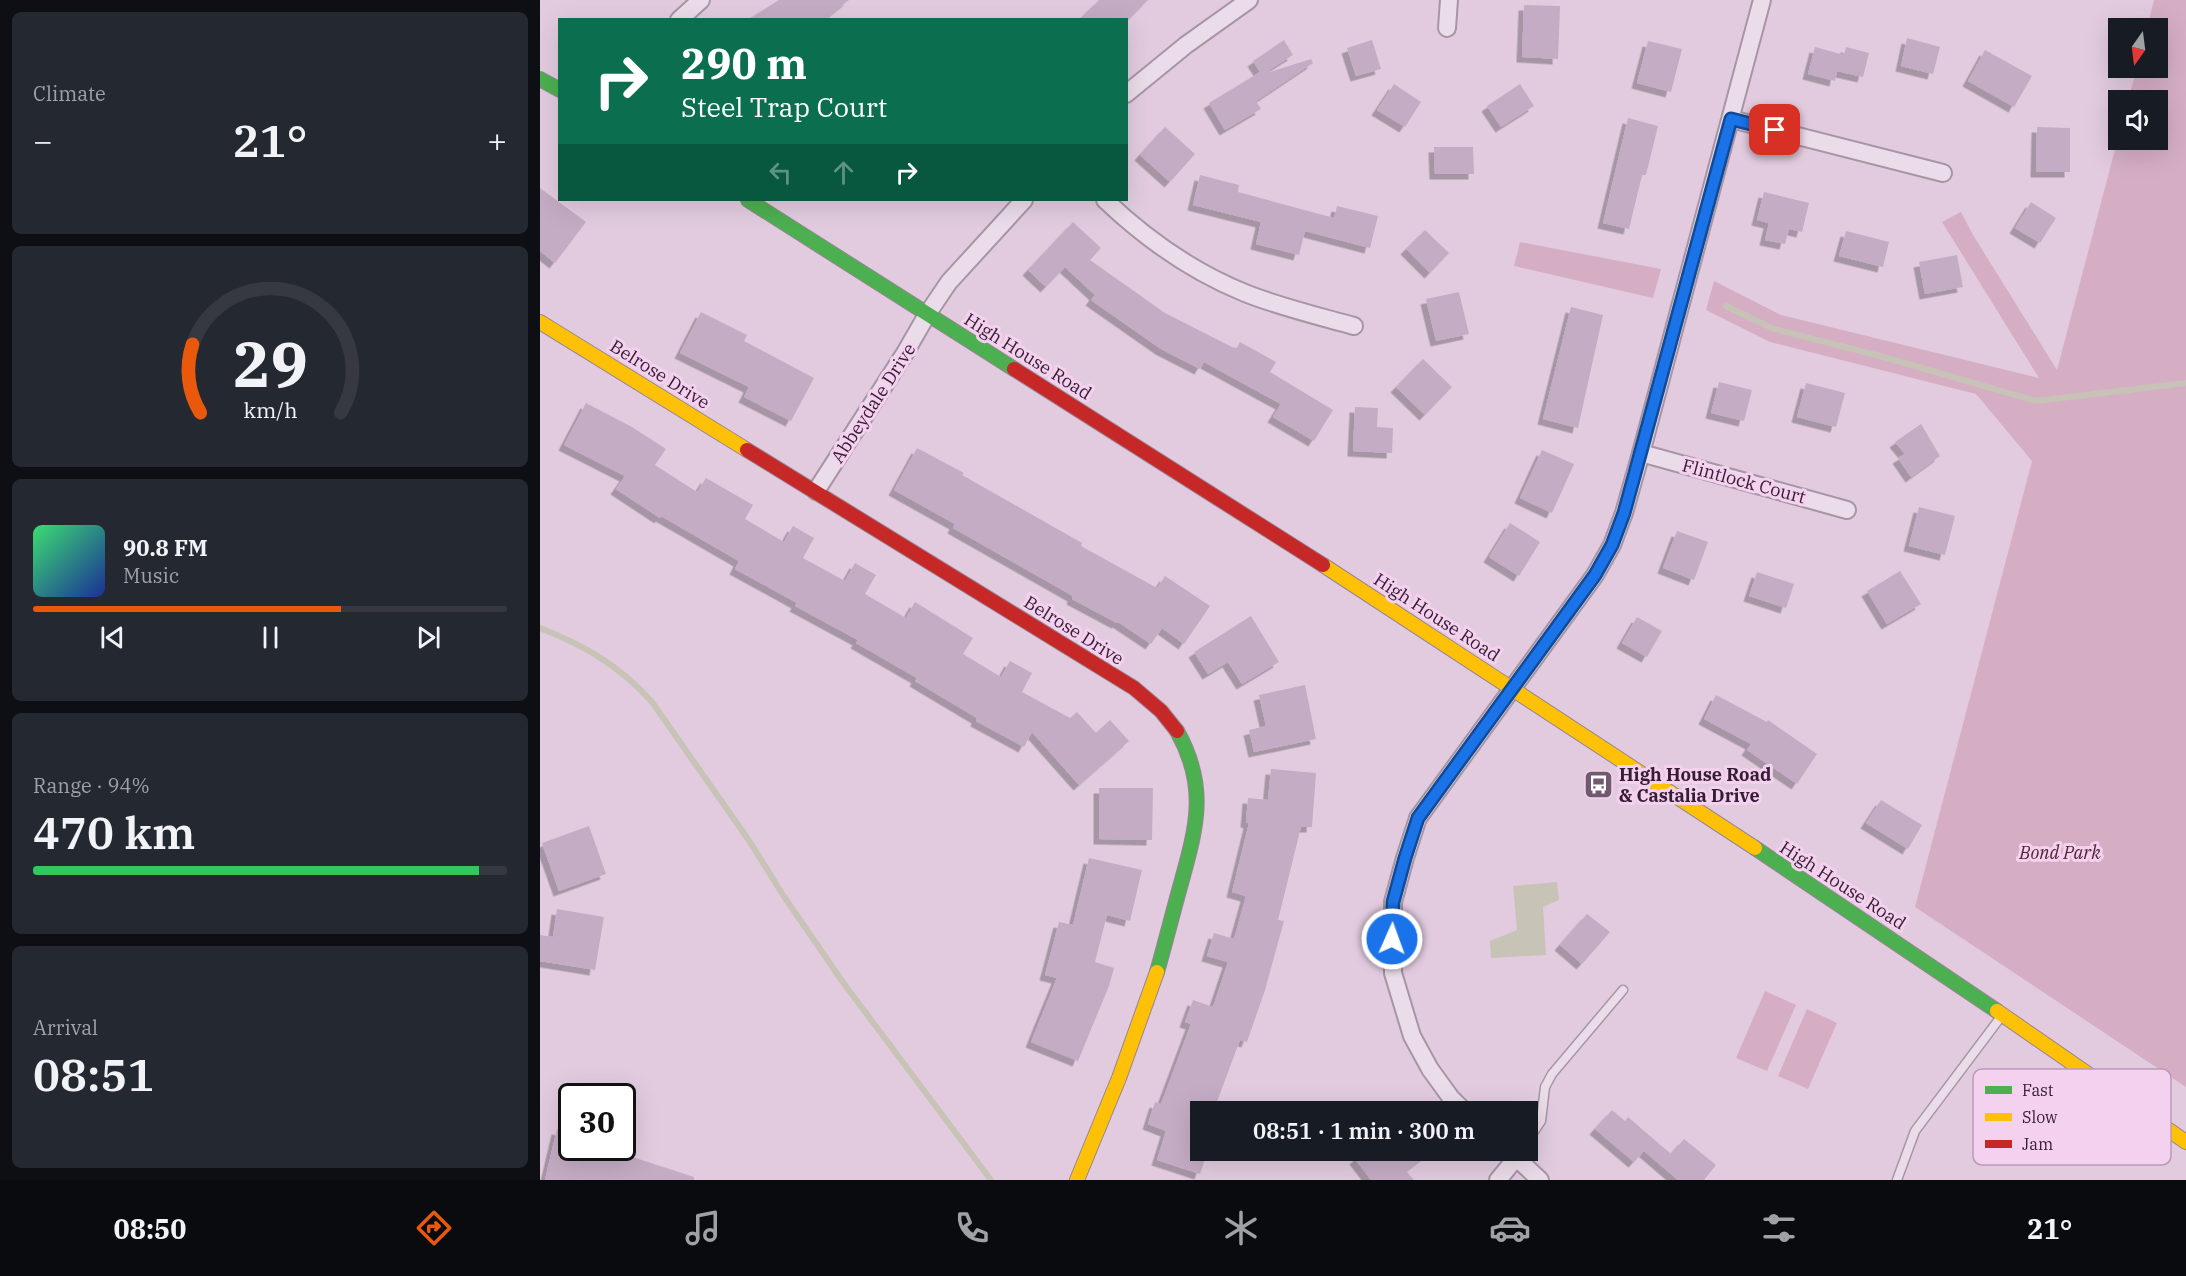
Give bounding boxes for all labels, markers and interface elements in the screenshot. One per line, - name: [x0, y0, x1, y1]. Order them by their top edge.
- north arrow: [2108, 18, 2168, 78]
- map controls: [2108, 18, 2168, 150]
- text: 290 m: [681, 36, 807, 91]
- icon: right: [582, 42, 660, 120]
- text: Climate: [33, 80, 106, 107]
- text: Steel Trap Court: [681, 89, 887, 124]
- button: sound: [2108, 90, 2168, 150]
- pin: [1749, 104, 1800, 155]
- text: 21°: [232, 111, 308, 169]
- icon: arrive: [1758, 113, 1791, 146]
- text: −: [33, 119, 53, 162]
- text: +: [487, 119, 507, 162]
- icon: left: [764, 156, 797, 189]
- icon: ahead: [827, 156, 860, 189]
- icon: right: [890, 156, 923, 189]
- street label: High House Road: [960, 308, 1096, 404]
- text: 29: [233, 324, 307, 405]
- street label: Belrose Drive: [606, 334, 714, 414]
- street label: Abbeydale Drive: [826, 339, 920, 467]
- text: km/h: [243, 397, 297, 425]
- street label: Flintlock Court: [1680, 453, 1808, 509]
- text: 90.8 FM: [123, 533, 208, 562]
- text: Music: [123, 562, 179, 589]
- street label: High House Road: [1369, 568, 1505, 666]
- street label: Belrose Drive: [1020, 590, 1128, 670]
- icon: previous: [96, 621, 129, 654]
- icon: pause: [254, 621, 287, 654]
- icon: next: [412, 621, 445, 654]
- place label: High House Road & Castalia Drive: [1619, 763, 1771, 807]
- bus stop icon: High House Road & Castalia Drive: [1582, 768, 1614, 800]
- text: Range · 94%: [33, 772, 150, 799]
- text: 470 km: [33, 803, 195, 861]
- street label: High House Road: [1775, 836, 1911, 934]
- park label: Bond Park: [2018, 841, 2101, 864]
- position arrow: [1360, 907, 1424, 971]
- text: Arrival: [33, 1014, 98, 1041]
- text: 08:51: [33, 1045, 154, 1103]
- legend: [1973, 1069, 2171, 1165]
- text: Fast: [2022, 1080, 2054, 1100]
- speed limit sign: 30: [558, 1083, 636, 1161]
- text: Slow: [2022, 1107, 2058, 1127]
- text: 08:51 · 1 min · 300 m: [1253, 1116, 1475, 1145]
- text: Jam: [2022, 1134, 2053, 1154]
- icon: directions: [413, 1207, 455, 1249]
- icon: music: [682, 1207, 724, 1249]
- icon: phone: [951, 1207, 993, 1249]
- icon: climate: [1220, 1207, 1262, 1249]
- icon: car: [1489, 1207, 1531, 1249]
- icon: filters: [1758, 1207, 1800, 1249]
- text: 08:50: [113, 1211, 186, 1246]
- text: 21°: [2027, 1211, 2072, 1246]

